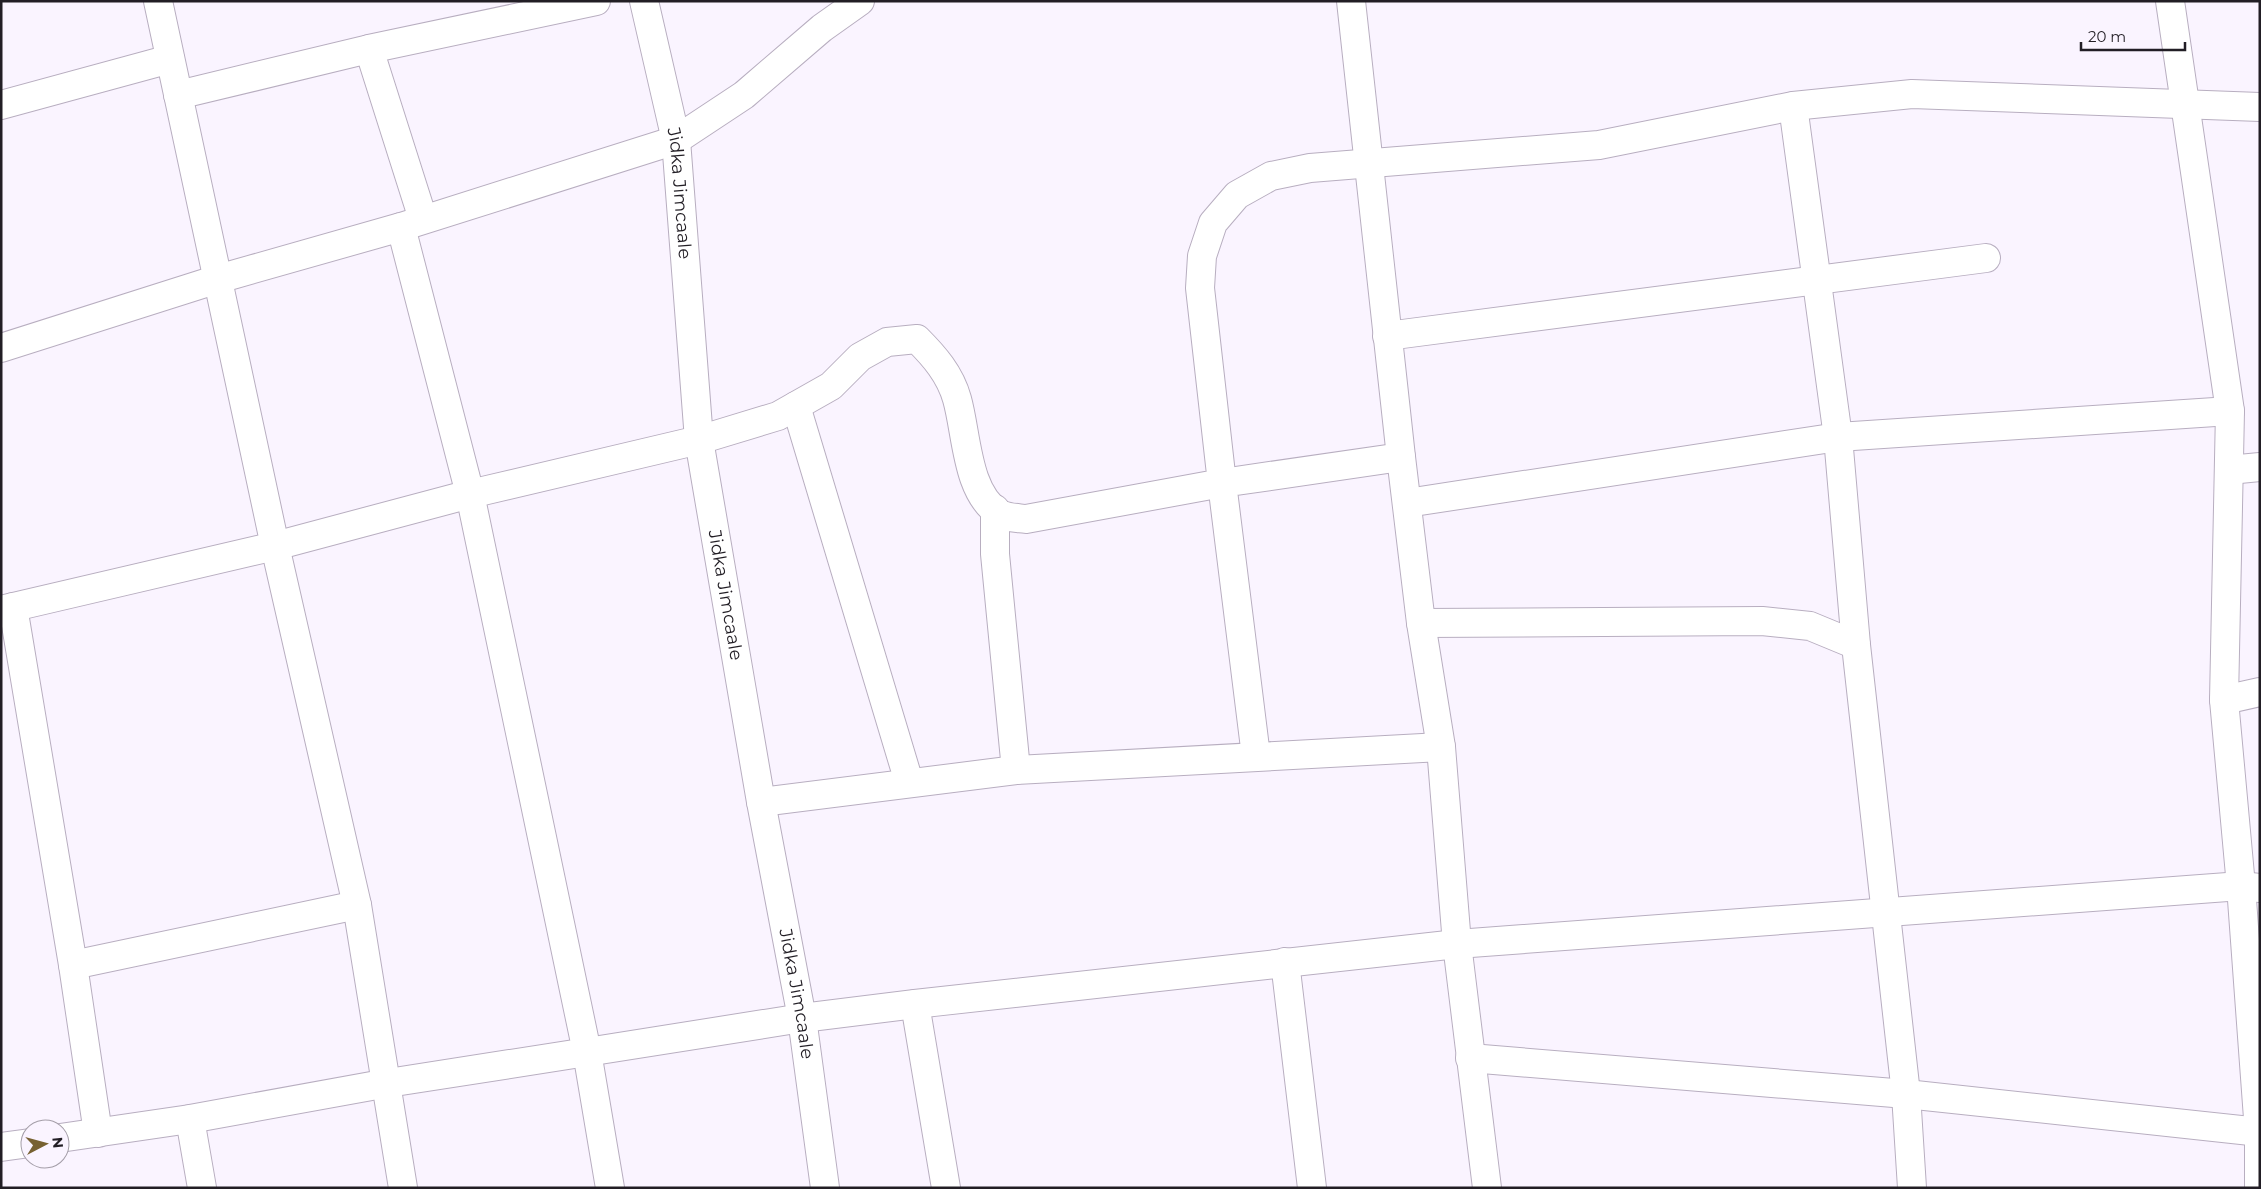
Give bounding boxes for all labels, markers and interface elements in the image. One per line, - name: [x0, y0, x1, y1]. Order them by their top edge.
- scale bar: [2081, 20, 2185, 52]
- text: 20 m: [2088, 27, 2126, 46]
- street label: Jidka Jimcaale: [662, 124, 696, 260]
- street label: Jidka Jimcaale: [703, 527, 748, 662]
- street label: Jidka Jimcaale: [774, 926, 818, 1061]
- north arrow: [20, 1119, 70, 1169]
- text: N: [48, 1136, 67, 1149]

